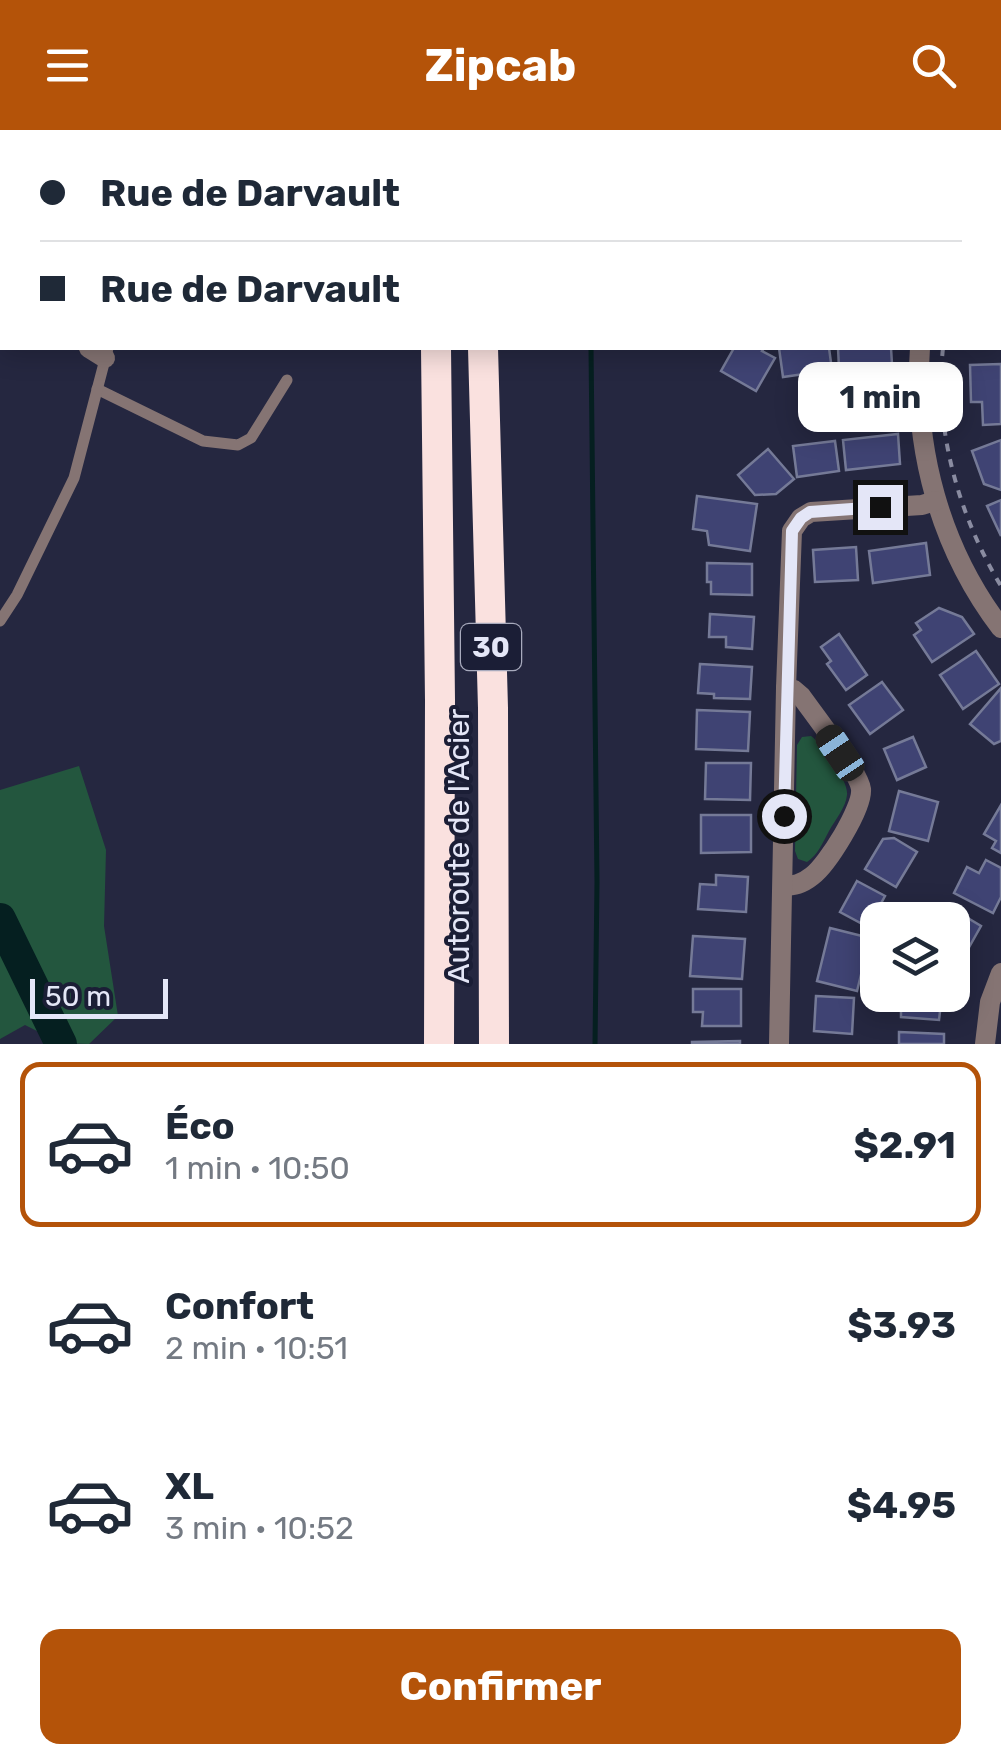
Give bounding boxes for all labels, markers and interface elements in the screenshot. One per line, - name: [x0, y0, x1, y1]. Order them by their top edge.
- icon: menu: [40, 38, 95, 93]
- icon: search: [906, 38, 961, 93]
- text: Zipcab: [424, 39, 577, 92]
- text: Rue de Darvault: [100, 170, 400, 216]
- text: Rue de Darvault: [100, 266, 400, 312]
- callout: 1 min: [798, 362, 962, 432]
- text: 1 min: [840, 378, 921, 416]
- route end: [858, 485, 903, 530]
- road number: 30: [461, 624, 521, 670]
- street label: Autoroute de l'Acier: [441, 708, 477, 983]
- car: [811, 720, 869, 786]
- route start: [762, 794, 807, 839]
- map controls: [860, 902, 970, 1012]
- button: layers: [860, 902, 970, 1012]
- scale bar: [30, 974, 168, 1018]
- text: 50 m: [45, 980, 111, 1013]
- icon: car: [45, 1100, 135, 1190]
- text: Éco: [165, 1103, 235, 1149]
- text: $2.91: [853, 1122, 956, 1168]
- text: 1 min · 10:50: [165, 1149, 350, 1187]
- icon: car: [45, 1280, 135, 1370]
- text: Confort: [165, 1283, 314, 1329]
- text: $3.93: [847, 1302, 956, 1348]
- text: 2 min · 10:51: [165, 1329, 348, 1367]
- icon: car: [45, 1460, 135, 1550]
- text: XL: [165, 1463, 214, 1509]
- text: $4.95: [847, 1482, 956, 1528]
- text: 3 min · 10:52: [165, 1509, 354, 1547]
- button: Confirmer: [40, 1629, 961, 1744]

